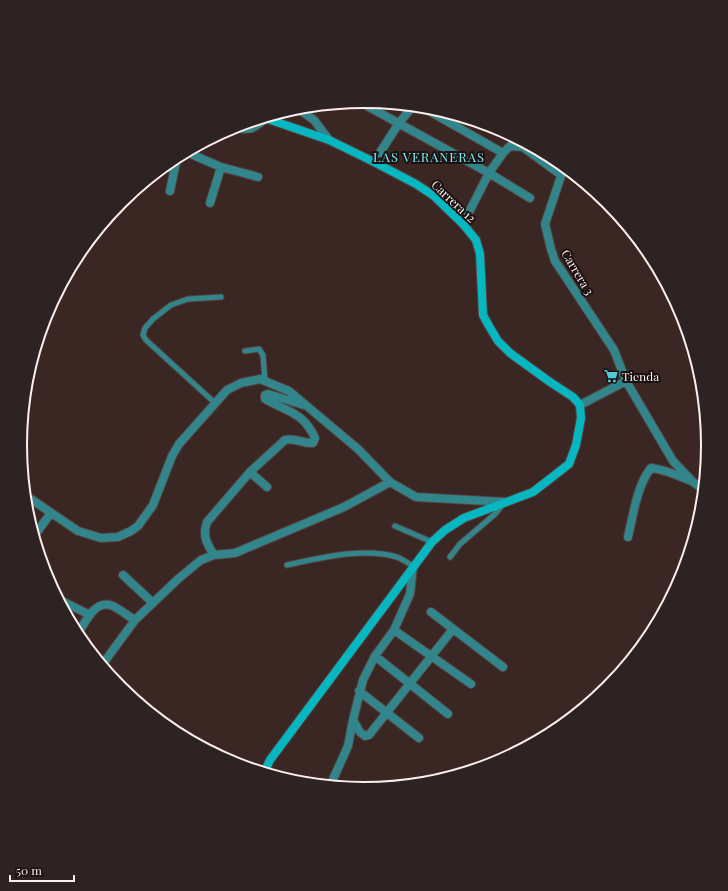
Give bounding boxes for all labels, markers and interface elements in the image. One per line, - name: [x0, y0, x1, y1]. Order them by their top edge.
- district label: LAS VERANERAS: [373, 148, 485, 165]
- street label: Carrera 12: [428, 176, 480, 226]
- street label: Carrera 3: [558, 246, 598, 298]
- supermarket icon: Tienda: [603, 368, 619, 384]
- place label: Tienda: [622, 368, 659, 384]
- scale bar: [10, 857, 74, 883]
- text: 50 m: [16, 862, 42, 878]

